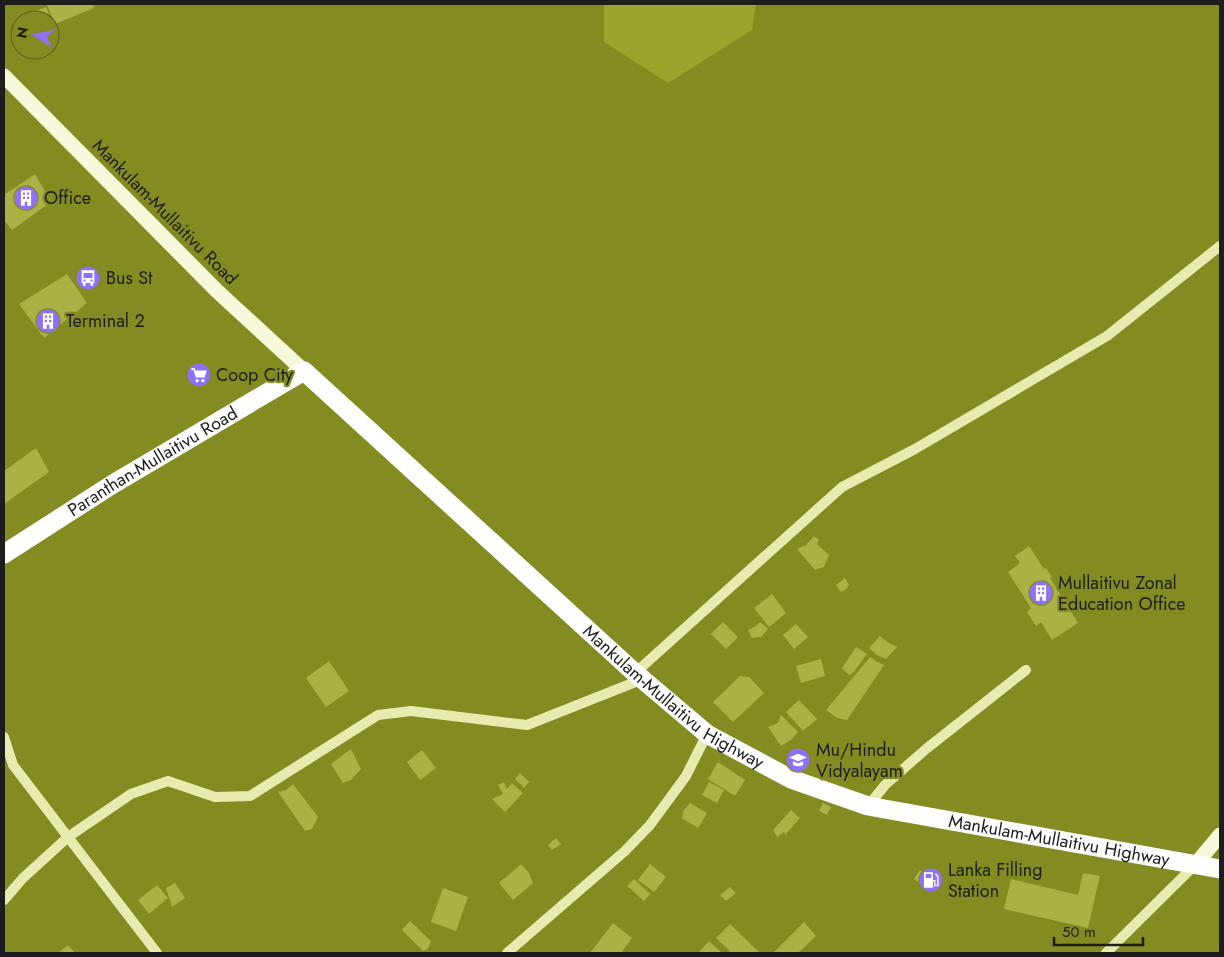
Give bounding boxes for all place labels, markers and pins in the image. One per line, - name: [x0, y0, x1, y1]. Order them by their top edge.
- building icon: Office: [13, 185, 39, 211]
- place label: Office: [44, 185, 91, 211]
- bus stop icon: Bus St: [75, 265, 101, 291]
- place label: Bus St: [106, 265, 153, 291]
- building icon: Terminal 2: [35, 308, 61, 334]
- place label: Terminal 2: [66, 308, 145, 334]
- supermarket icon: Coop City: [186, 362, 212, 388]
- place label: Coop City: [216, 362, 293, 388]
- place label: Mullaitivu Zonal Education Office: [1058, 570, 1186, 617]
- building icon: Mullaitivu Zonal Education Office: [1028, 580, 1054, 606]
- place label: Mu/Hindu Vidyalayam: [816, 737, 903, 784]
- school or university icon: Mu/Hindu Vidyalayam: [785, 747, 811, 773]
- place label: Lanka Filling Station: [948, 857, 1043, 904]
- fuel station icon: Lanka Filling Station: [918, 867, 944, 893]

